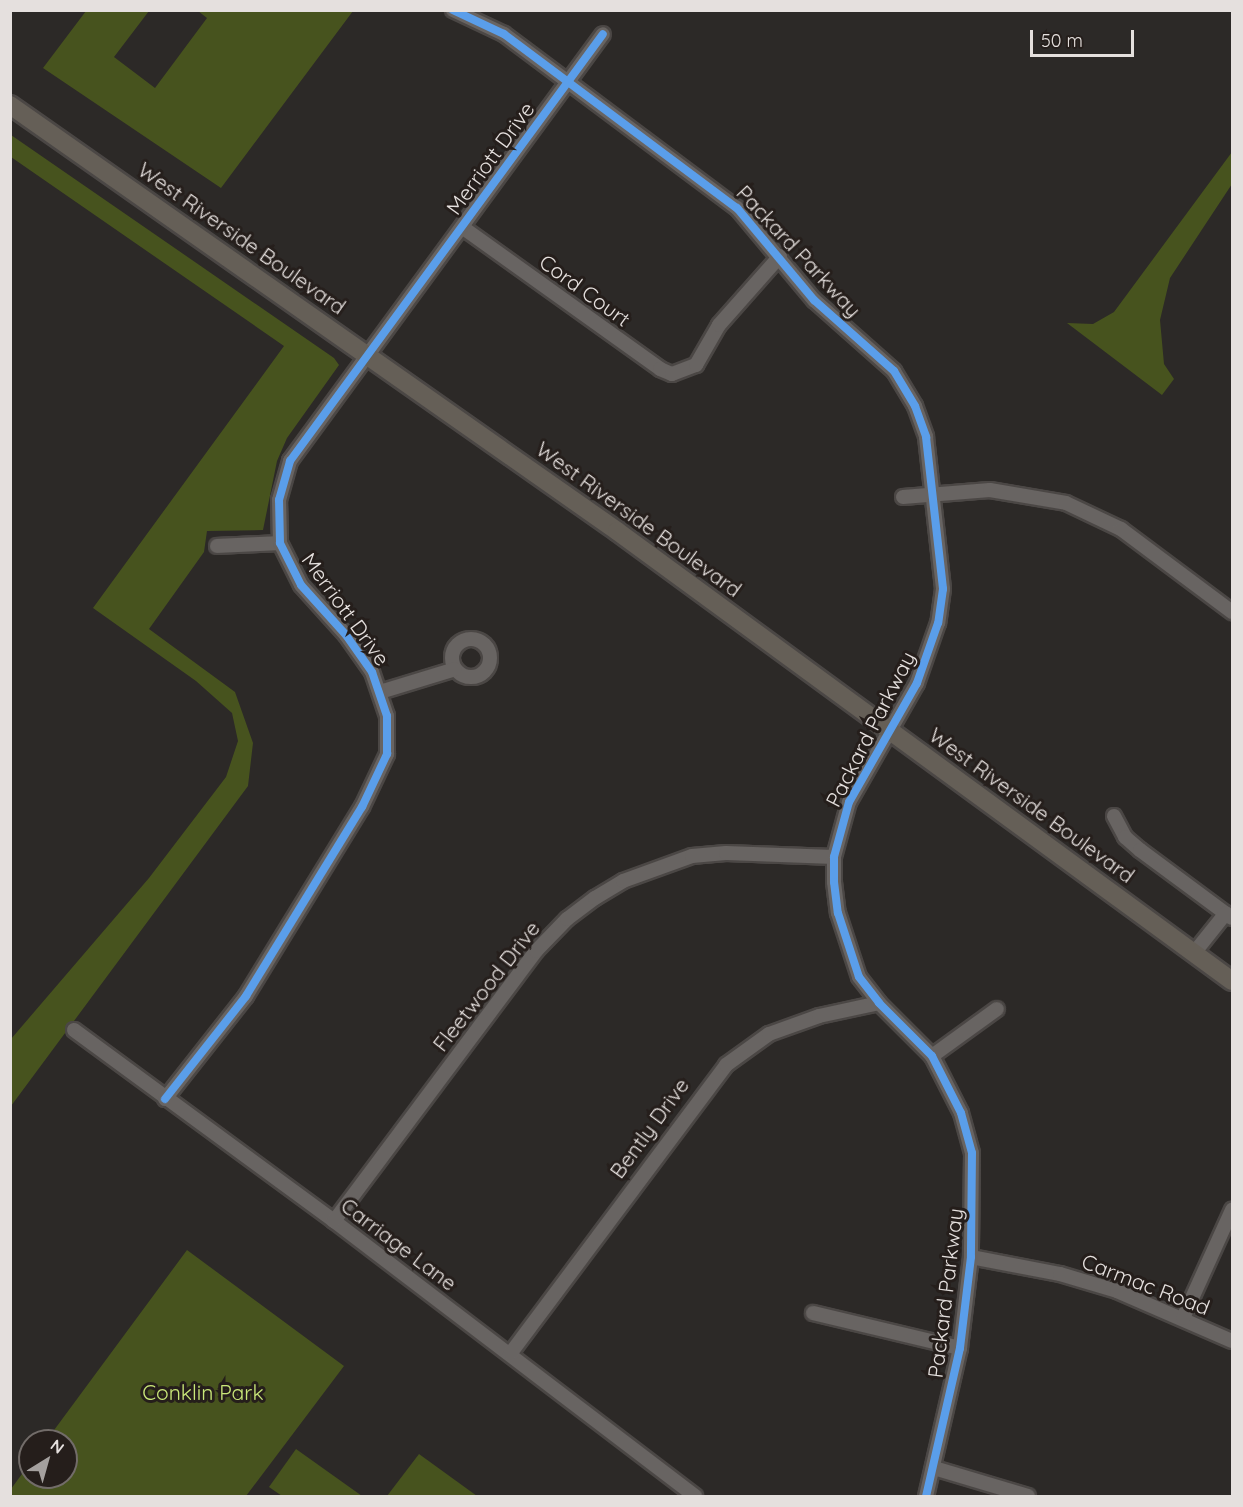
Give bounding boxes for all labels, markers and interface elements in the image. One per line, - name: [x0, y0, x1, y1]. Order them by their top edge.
- scale bar: [1033, 18, 1136, 56]
- text: 50 m: [1041, 29, 1083, 52]
- street label: Merriott Drive: [441, 97, 539, 219]
- street label: West Riverside Boulevard: [133, 157, 351, 319]
- street label: Packard Parkway: [731, 180, 867, 322]
- street label: Cord Court: [535, 249, 635, 331]
- street label: West Riverside Boulevard: [531, 436, 747, 602]
- street label: Merriott Drive: [297, 548, 395, 670]
- street label: Packard Parkway: [820, 647, 920, 811]
- street label: West Riverside Boulevard: [924, 722, 1140, 888]
- street label: Fleetwood Drive: [427, 916, 545, 1056]
- street label: Bently Drive: [604, 1073, 694, 1183]
- street label: Carriage Lane: [336, 1192, 462, 1296]
- street label: Packard Parkway: [922, 1207, 968, 1379]
- street label: Carmac Road: [1078, 1248, 1214, 1320]
- park label: Conklin Park: [142, 1379, 264, 1405]
- north arrow: [18, 1429, 78, 1489]
- text: N: [47, 1435, 68, 1458]

